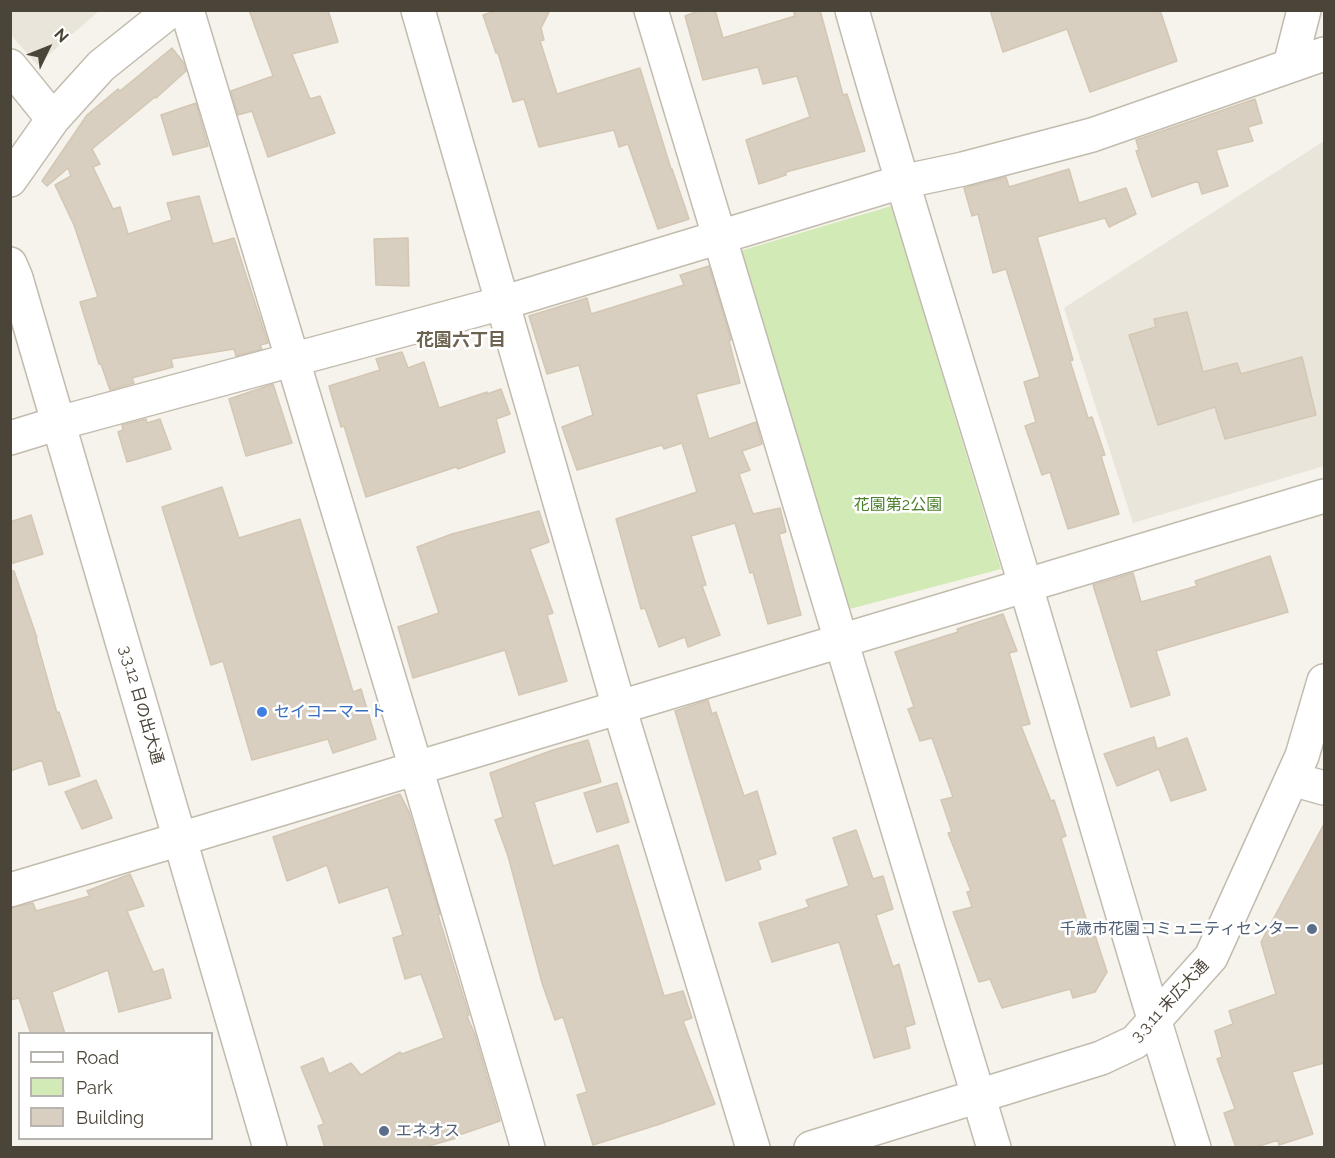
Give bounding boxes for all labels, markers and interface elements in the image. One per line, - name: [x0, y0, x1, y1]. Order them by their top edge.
- north arrow: [18, 18, 78, 78]
- text: N: [50, 24, 73, 46]
- district label: 花園六丁目: [416, 330, 506, 352]
- park label: 花園第2公園: [854, 495, 942, 515]
- street label: 3.3.12 日の出大通: [115, 644, 167, 766]
- place label: セイコーマート: [274, 702, 386, 722]
- marker: セイコーマート: [255, 705, 269, 719]
- place label: 千歳市花園コミュニティセンター: [1060, 919, 1300, 939]
- marker: 千歳市花園コミュニティセンター: [1305, 922, 1319, 936]
- street label: 3.3.11 末広大通: [1127, 956, 1213, 1046]
- legend: [18, 1032, 213, 1140]
- text: Road: [76, 1047, 119, 1068]
- text: Park: [76, 1077, 113, 1098]
- text: Building: [76, 1107, 144, 1128]
- place label: エネオス: [396, 1121, 460, 1141]
- marker: エネオス: [377, 1124, 391, 1138]

